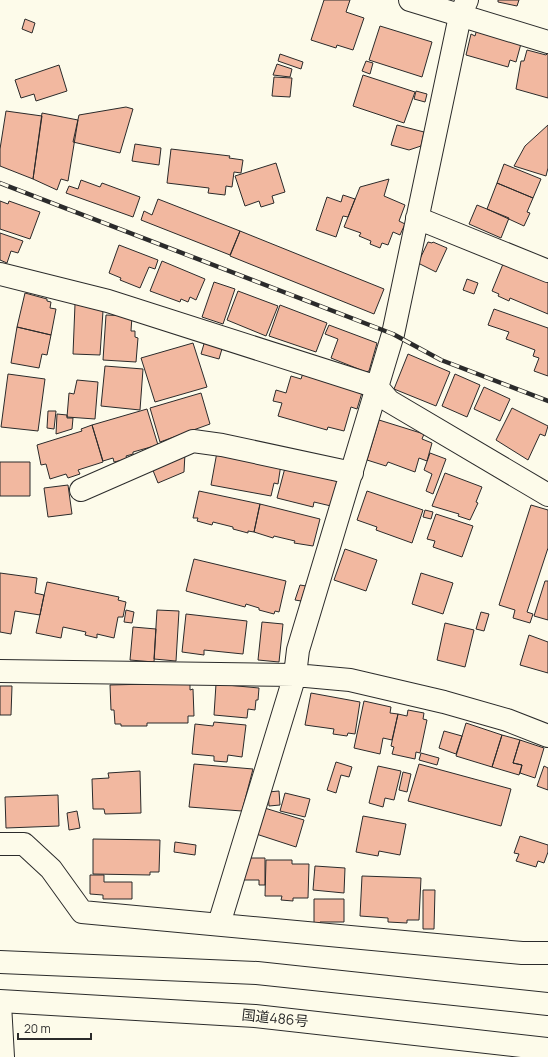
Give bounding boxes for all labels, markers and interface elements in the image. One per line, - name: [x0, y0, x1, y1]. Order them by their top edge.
- street label: 国道486号: [241, 1005, 309, 1030]
- scale bar: [18, 1015, 91, 1041]
- text: 20 m: [24, 1020, 51, 1037]

